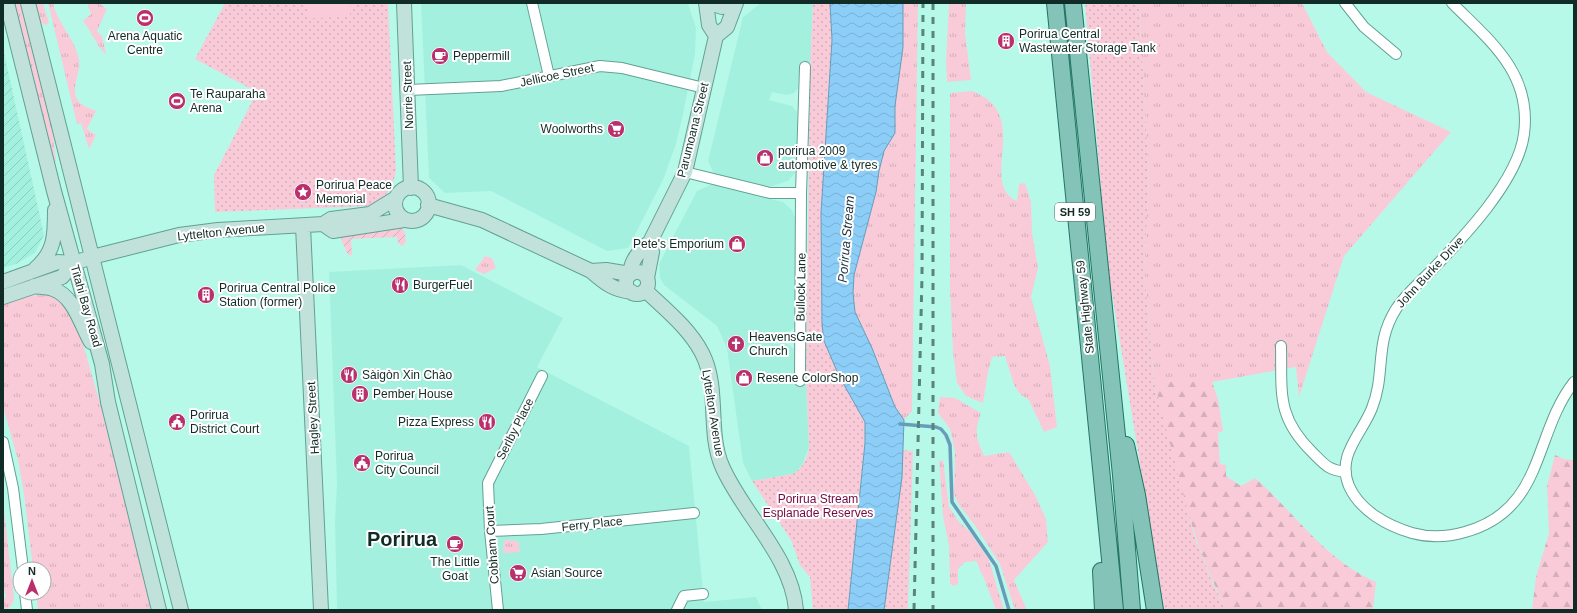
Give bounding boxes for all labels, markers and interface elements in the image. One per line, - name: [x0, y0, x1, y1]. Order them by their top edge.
- sports icon: Arena Aquatic Centre: [135, 8, 155, 28]
- place label: Porirua Central Wastewater Storage Tank: [1019, 27, 1157, 55]
- place label: Arena Aquatic Centre: [108, 29, 182, 57]
- building icon: Porirua Central Wastewater Storage Tank: [996, 31, 1016, 51]
- cafe icon: Peppermill: [430, 46, 450, 66]
- place label: Peppermill: [453, 49, 510, 63]
- street label: Norrie Street: [400, 60, 416, 129]
- street label: Jellicoe Street: [519, 60, 596, 90]
- street label: Parumoana Street: [674, 80, 712, 179]
- place label: Te Rauparaha Arena: [190, 87, 266, 115]
- sports icon: Te Rauparaha Arena: [167, 91, 187, 111]
- supermarket icon: Woolworths: [606, 119, 626, 139]
- place label: Woolworths: [541, 122, 603, 136]
- place label: porirua 2009 automotive & tyres: [778, 144, 877, 172]
- shop icon: porirua 2009 automotive & tyres: [755, 148, 775, 168]
- place label: Porirua Peace Memorial: [316, 178, 392, 206]
- place icon: Porirua Peace Memorial: [293, 182, 313, 202]
- water label: Porirua Stream: [835, 195, 857, 283]
- road number: SH 59: [1055, 203, 1095, 221]
- street label: Lyttelton Avenue: [176, 220, 266, 244]
- street label: John Burke Drive: [1393, 233, 1467, 310]
- shop icon: Pete's Emporium: [727, 234, 747, 254]
- place label: Pete's Emporium: [633, 237, 724, 251]
- street label: Bullock Lane: [793, 252, 809, 321]
- street label: State Highway 59: [1073, 259, 1097, 355]
- street label: Titahi Bay Road: [68, 263, 104, 349]
- restaurant icon: BurgerFuel: [390, 275, 410, 295]
- place label: BurgerFuel: [413, 278, 472, 292]
- place label: Porirua Central Police Station (former): [219, 281, 336, 309]
- building icon: Porirua Central Police Station (former): [196, 285, 216, 305]
- place label: HeavensGate Church: [749, 330, 823, 358]
- church icon: HeavensGate Church: [726, 334, 746, 354]
- restaurant icon: Sàigòn Xin Chào: [339, 365, 359, 385]
- place label: Sàigòn Xin Chào: [362, 368, 452, 382]
- street label: Lyttelton Avenue: [699, 368, 727, 458]
- shop icon: Resene ColorShop: [734, 368, 754, 388]
- place label: Resene ColorShop: [757, 371, 859, 385]
- street label: Hagley Street: [304, 381, 322, 455]
- building icon: Pember House: [350, 384, 370, 404]
- place label: Pember House: [373, 387, 453, 401]
- street label: Serlby Place: [493, 396, 537, 462]
- place label: Porirua District Court: [190, 408, 260, 436]
- public building icon: Porirua District Court: [167, 412, 187, 432]
- restaurant icon: Pizza Express: [477, 412, 497, 432]
- place label: Pizza Express: [398, 415, 474, 429]
- place label: Porirua City Council: [375, 449, 439, 477]
- public building icon: Porirua City Council: [352, 453, 372, 473]
- park label: Porirua Stream Esplanade Reserves: [763, 492, 873, 520]
- street label: Cobham Court: [482, 505, 502, 584]
- street label: Ferry Place: [561, 514, 624, 534]
- district label: Porirua: [367, 528, 438, 550]
- cafe icon: The Little Goat: [445, 534, 465, 554]
- place label: The Little Goat: [430, 555, 480, 583]
- north arrow: [12, 561, 52, 601]
- supermarket icon: Asian Source: [508, 563, 528, 583]
- text: N: [28, 565, 36, 577]
- place label: Asian Source: [531, 566, 603, 580]

